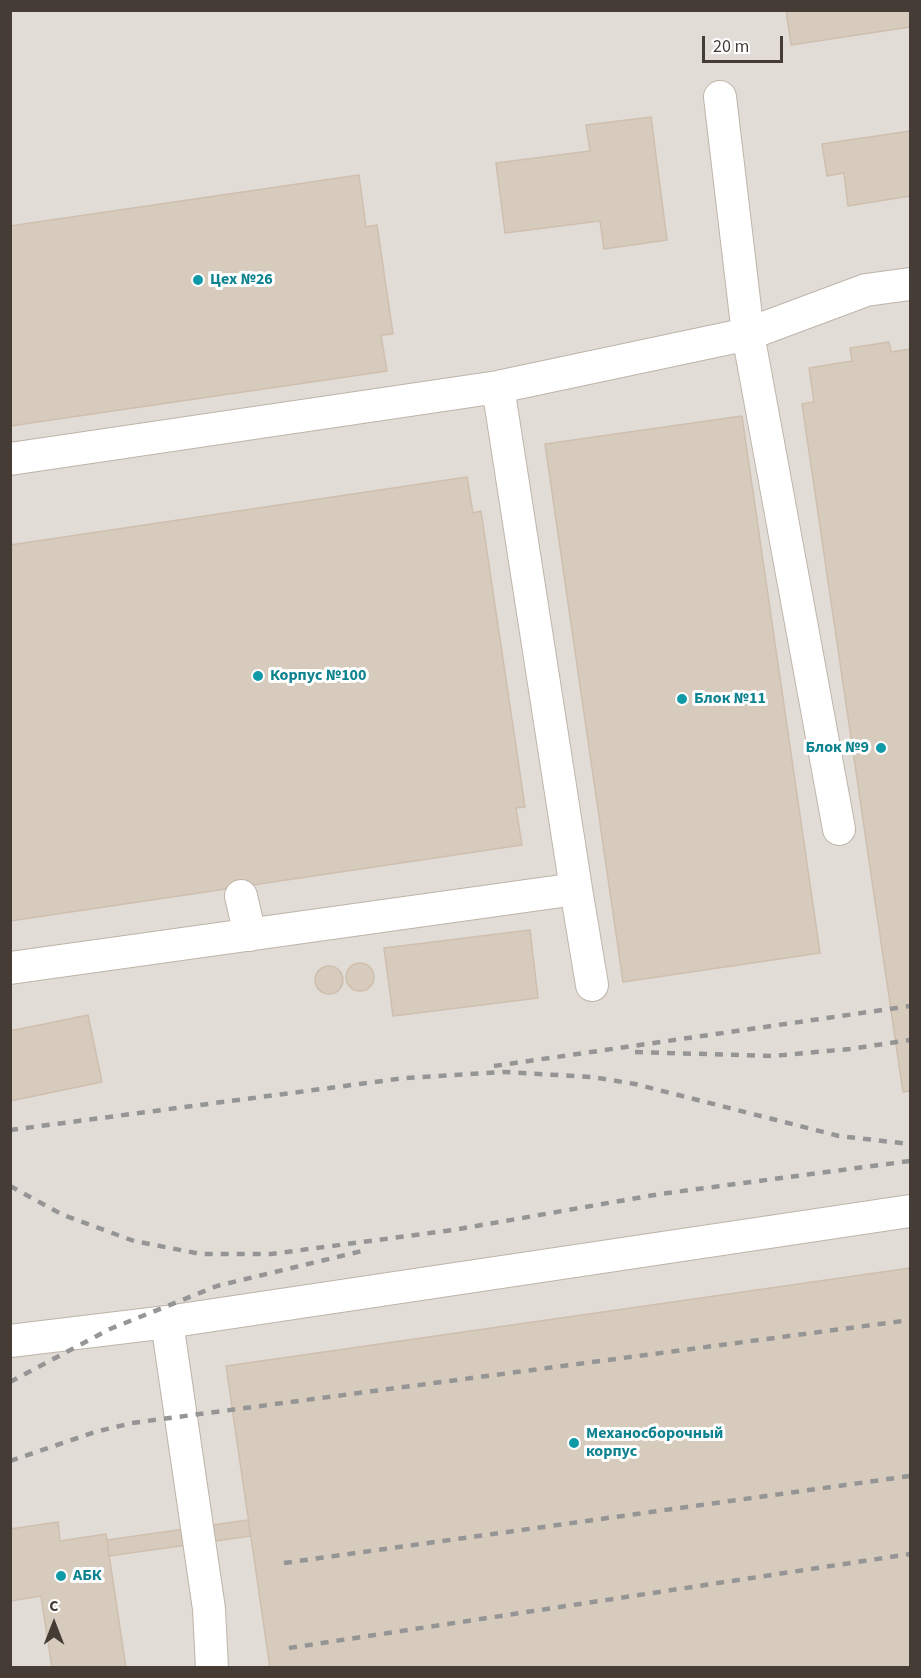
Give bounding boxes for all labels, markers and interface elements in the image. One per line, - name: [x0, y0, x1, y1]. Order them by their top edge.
- scale bar: [705, 24, 786, 62]
- text: 20 m: [713, 34, 749, 59]
- place label: Цех №26: [210, 270, 273, 290]
- marker: Цех №26: [191, 273, 205, 287]
- place label: Корпус №100: [270, 666, 366, 686]
- marker: Корпус №100: [251, 669, 265, 683]
- place label: Блок №11: [694, 689, 766, 709]
- marker: Блок №11: [675, 692, 689, 706]
- place label: Блок №9: [805, 738, 869, 758]
- marker: Блок №9: [874, 741, 888, 755]
- place label: Механосборочный корпус: [586, 1424, 723, 1462]
- marker: Механосборочный корпус: [567, 1436, 581, 1450]
- place label: АБК: [73, 1566, 102, 1586]
- marker: АБК: [54, 1569, 68, 1583]
- north arrow: [24, 1594, 84, 1654]
- text: С: [49, 1595, 59, 1617]

